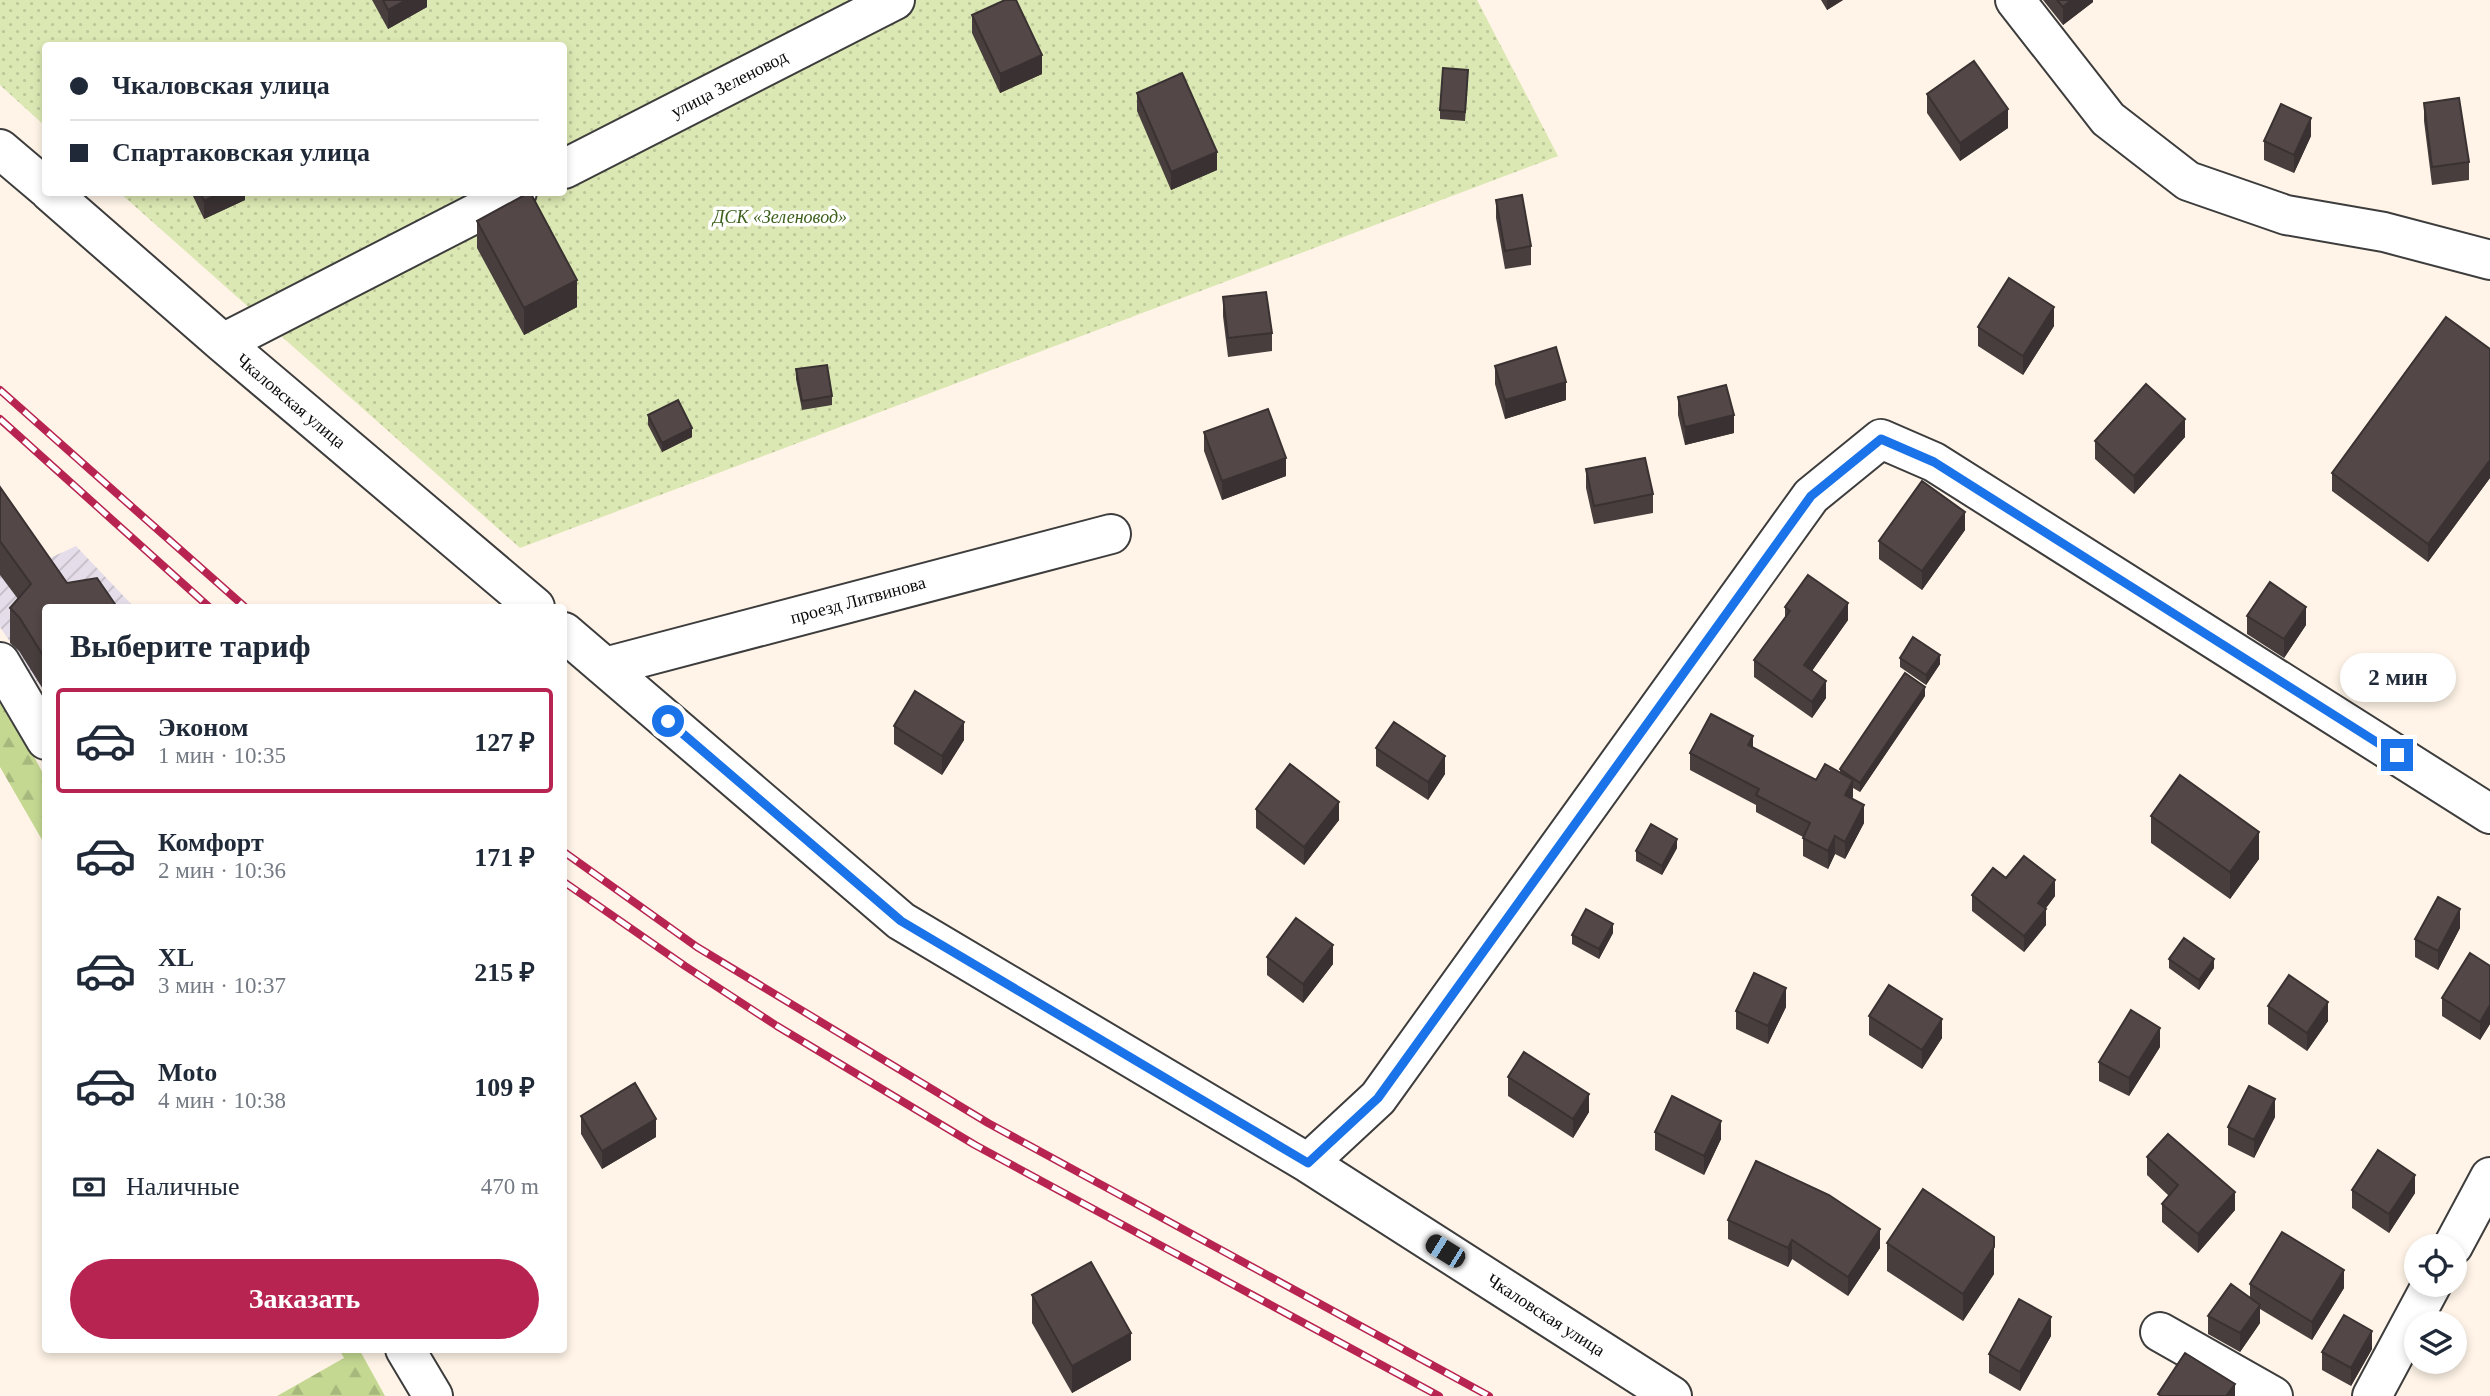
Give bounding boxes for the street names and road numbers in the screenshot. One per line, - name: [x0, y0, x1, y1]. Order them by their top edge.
- street label: улица Зеленовод: [668, 46, 790, 122]
- street label: Чкаловская улица: [232, 350, 350, 452]
- street label: проезд Литвинова: [788, 572, 928, 628]
- street label: Чкаловская улица: [1483, 1269, 1609, 1361]

